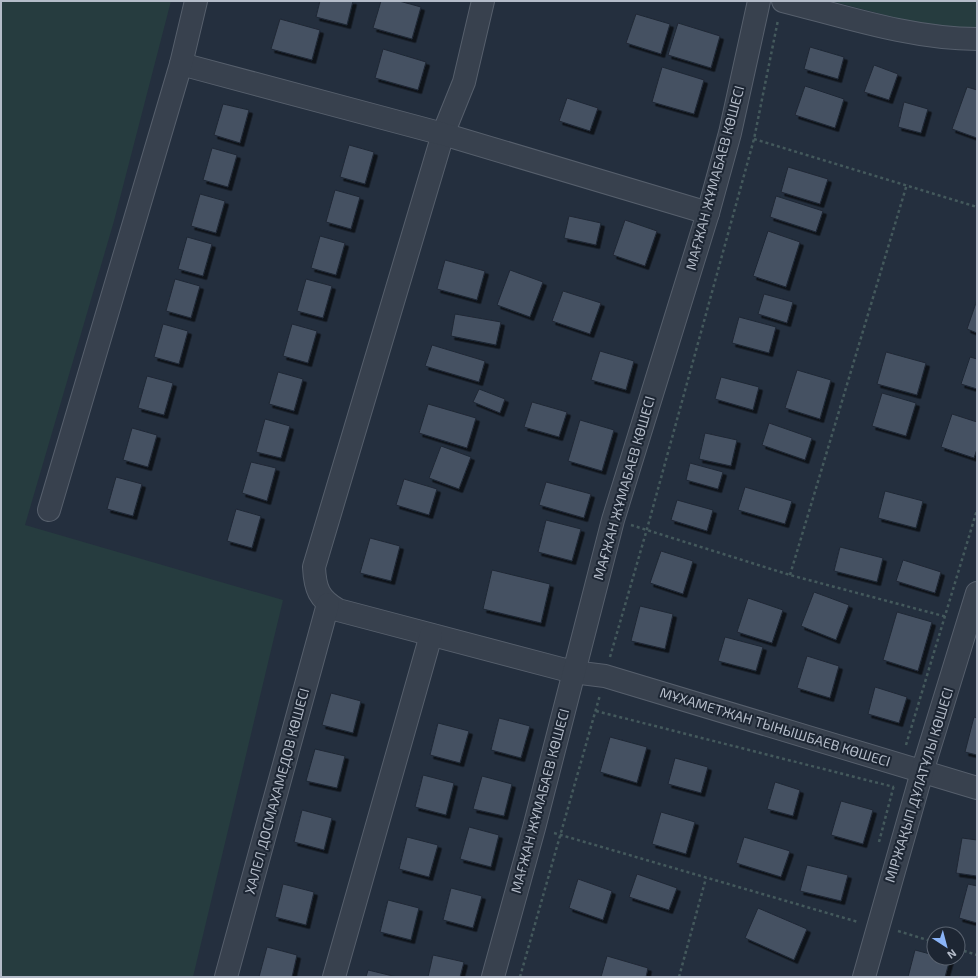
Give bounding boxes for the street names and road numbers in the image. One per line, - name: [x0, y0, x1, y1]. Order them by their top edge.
- street label: МАҒЖАН ЖҰМАБАЕВ КӨШЕСІ: [682, 84, 747, 272]
- street label: МАҒЖАН ЖҰМАБАЕВ КӨШЕСІ: [589, 394, 658, 582]
- street label: МҰХАМЕТЖАН ТЫНЫШБАЕВ КӨШЕСІ: [658, 683, 893, 770]
- street label: МІРЖАҚЫП ДҰЛАТҰЛЫ КӨШЕСІ: [881, 685, 956, 884]
- street label: ХАЛЕЛ ДОСМАХАМЕДОВ КӨШЕСІ: [241, 686, 312, 896]
- street label: МАҒЖАН ЖҰМАБАЕВ КӨШЕСІ: [507, 707, 572, 895]

